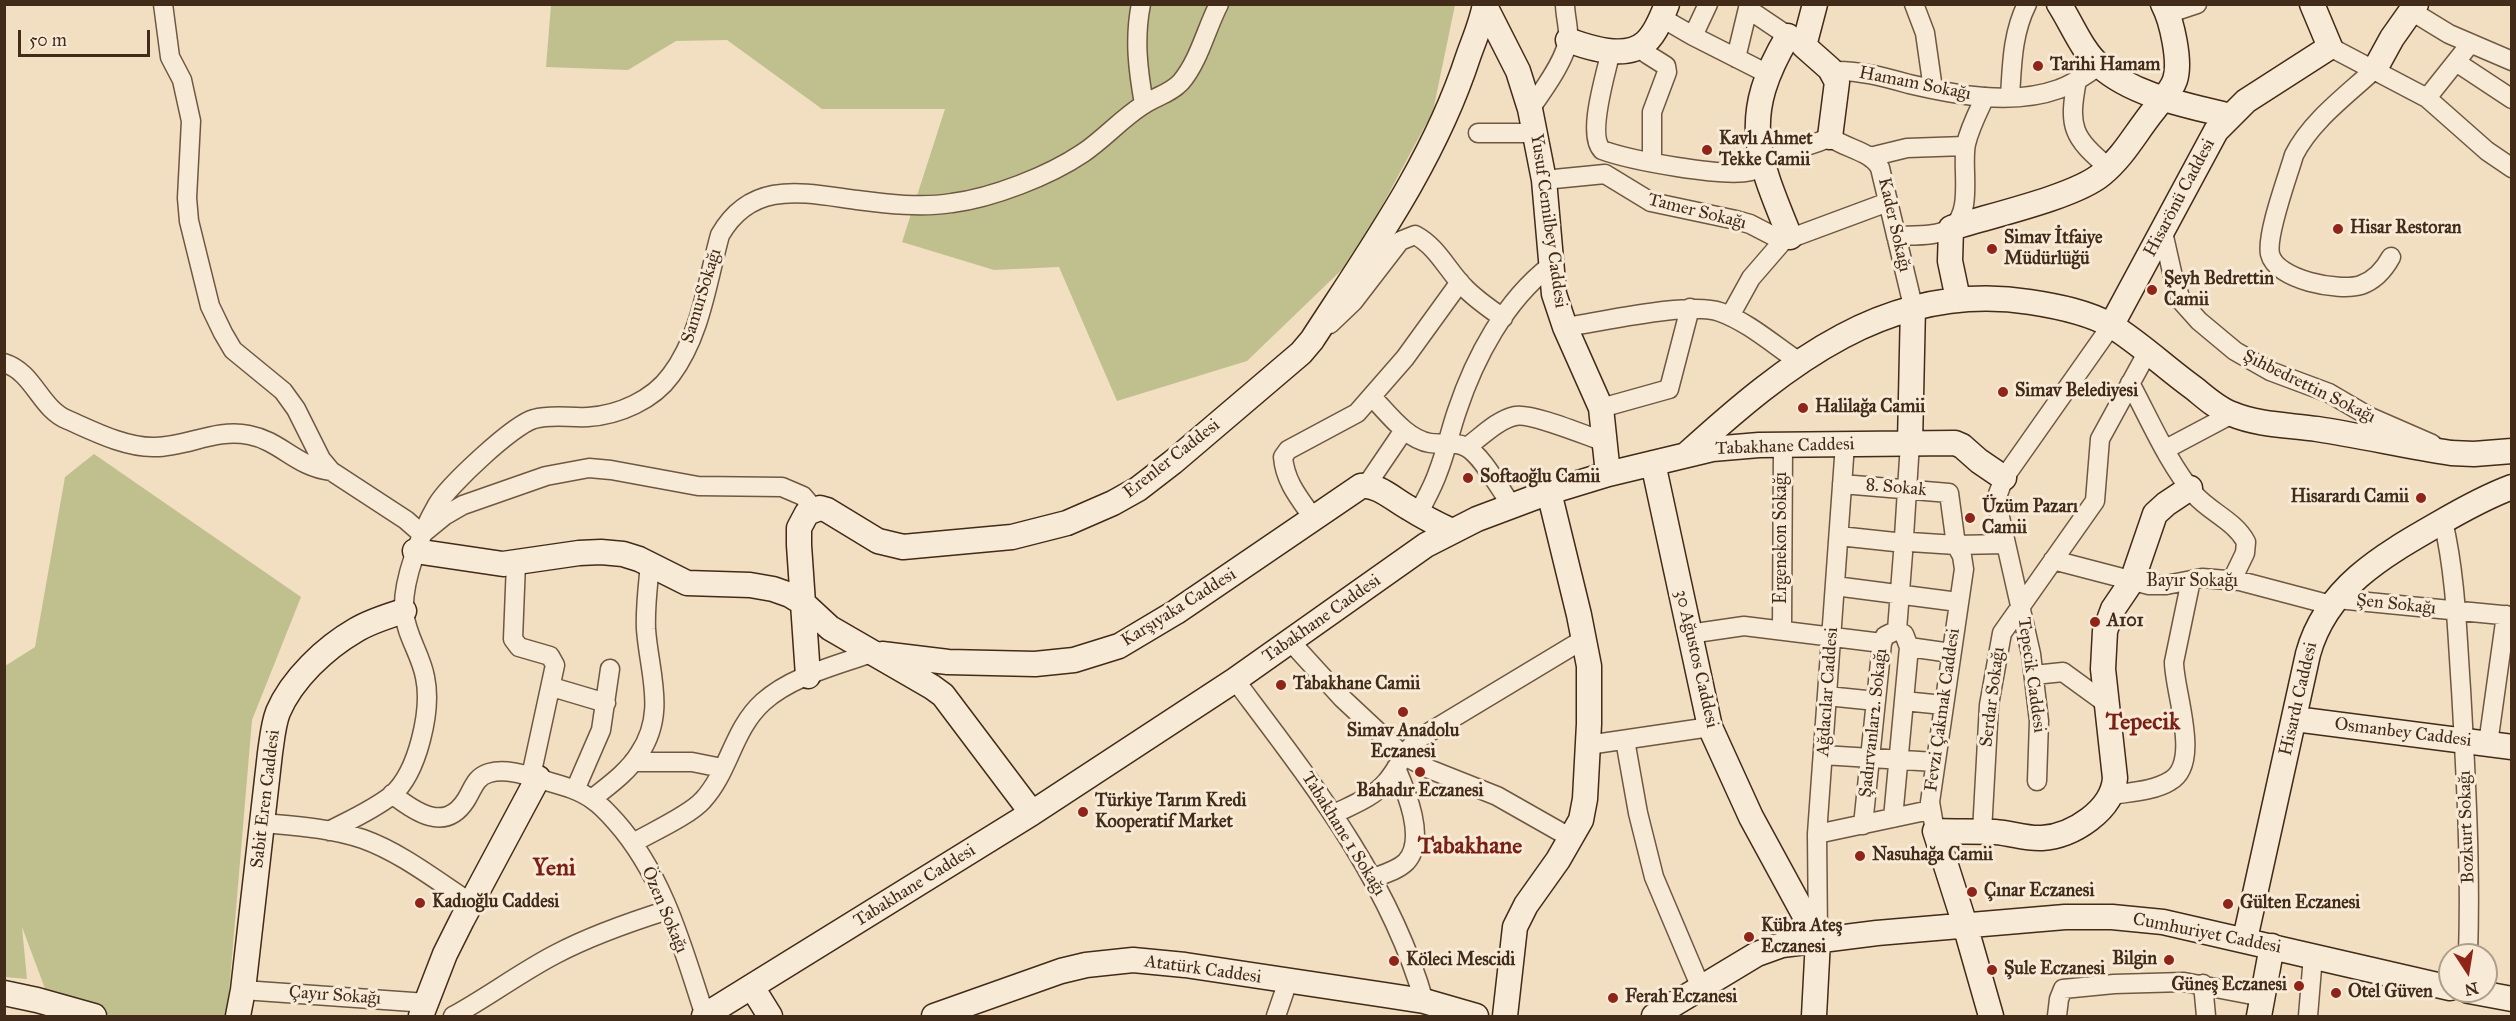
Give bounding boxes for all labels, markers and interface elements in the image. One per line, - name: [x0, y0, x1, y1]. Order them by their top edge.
- scale bar: [21, 18, 153, 56]
- text: 50 m: [29, 29, 67, 51]
- place label: Tarihi Hamam: [2050, 55, 2160, 77]
- marker: Tarihi Hamam: [2031, 59, 2045, 73]
- street label: Hamam Sokağı: [1857, 63, 1973, 105]
- place label: Kavlı Ahmet Tekke Camii: [1719, 129, 1813, 172]
- street label: Yusuf Cemilbey Caddesi: [1525, 132, 1571, 310]
- street label: Hisarönü Caddesi: [2140, 135, 2220, 261]
- marker: Kavlı Ahmet Tekke Camii: [1700, 143, 1714, 157]
- street label: Kader Sokağı: [1873, 176, 1915, 274]
- street label: Tamer Sokağı: [1645, 189, 1749, 235]
- place label: Hisar Restoran: [2350, 218, 2462, 240]
- marker: Hisar Restoran: [2331, 222, 2345, 236]
- place label: Simav İtfaiye Müdürlüğü: [2004, 228, 2103, 270]
- marker: Simav İtfaiye Müdürlüğü: [1985, 242, 1999, 256]
- street label: SamurSokağı: [677, 246, 727, 346]
- place label: Şeyh Bedrettin Camii: [2164, 269, 2274, 312]
- marker: Şeyh Bedrettin Camii: [2145, 283, 2159, 297]
- street label: Şıhbedrettin Sokağı: [2239, 346, 2379, 428]
- place label: Simav Belediyesi: [2015, 381, 2138, 403]
- marker: Simav Belediyesi: [1996, 385, 2010, 399]
- place label: Halilağa Camii: [1815, 397, 1925, 419]
- marker: Halilağa Camii: [1796, 401, 1810, 415]
- street label: Erenler Caddesi: [1119, 415, 1225, 503]
- street label: Tabakhane Caddesi: [1715, 434, 1855, 460]
- place label: Softaoğlu Camii: [1480, 467, 1600, 489]
- marker: Softaoğlu Camii: [1461, 471, 1475, 485]
- street label: Ergenekon Sokağı: [1771, 472, 1793, 604]
- street label: 8. Sokak: [1865, 475, 1927, 501]
- place label: Hisarardı Camii: [2291, 487, 2409, 509]
- marker: Hisarardı Camii: [2414, 491, 2428, 505]
- place label: Üzüm Pazarı Camii: [1982, 497, 2078, 540]
- marker: Üzüm Pazarı Camii: [1963, 511, 1977, 525]
- street label: Karşıyaka Caddesi: [1118, 564, 1240, 652]
- street label: Tabakhane Caddesi: [1259, 570, 1385, 668]
- street label: Bayır Sokağı: [2146, 571, 2238, 593]
- street label: 30 Ağustos Caddesi: [1670, 588, 1722, 730]
- street label: Şen Sokağı: [2355, 590, 2437, 620]
- place label: A101: [2107, 611, 2144, 633]
- marker: A101: [2088, 615, 2102, 629]
- street label: Tepecik Caddesi: [2012, 616, 2050, 734]
- street label: Ağdacılar Caddesi: [1813, 627, 1843, 757]
- street label: Fevzi Çakmak Caddesi: [1921, 627, 1965, 793]
- street label: Hisardı Caddesi: [2275, 640, 2323, 758]
- street label: Serdar Sokağı: [1976, 646, 2010, 748]
- street label: Şadırvanlar2. Sokağı: [1855, 647, 1893, 799]
- place label: Tabakhane Camii: [1293, 674, 1420, 696]
- marker: Tabakhane Camii: [1274, 678, 1288, 692]
- marker: Simav Anadolu Eczanesi: [1396, 705, 1410, 719]
- district label: Tepecik: [2106, 709, 2180, 737]
- street label: Osmanbey Caddesi: [2333, 714, 2473, 752]
- place label: Simav Anadolu Eczanesi: [1347, 721, 1459, 764]
- street label: Sabit Eren Caddesi: [247, 729, 285, 869]
- marker: Bahadır Eczanesi: [1413, 765, 1427, 779]
- street label: Tabakhane 1 Sokağı: [1296, 768, 1390, 900]
- street label: Bozkurt Sokağı: [2454, 770, 2480, 884]
- place label: Bahadır Eczanesi: [1357, 781, 1483, 803]
- place label: Türkiye Tarım Kredi Kooperatif Market: [1095, 791, 1246, 834]
- marker: Türkiye Tarım Kredi Kooperatif Market: [1076, 805, 1090, 819]
- district label: Tabakhane: [1418, 833, 1522, 861]
- street label: Tabakhane Caddesi: [850, 840, 980, 932]
- place label: Nasuhağa Camii: [1872, 845, 1993, 867]
- marker: Nasuhağa Camii: [1853, 849, 1867, 863]
- district label: Yeni: [532, 855, 576, 883]
- street label: Özen Sokağı: [636, 863, 692, 957]
- place label: Çınar Eczanesi: [1984, 881, 2094, 903]
- marker: Çınar Eczanesi: [1965, 885, 1979, 899]
- place label: Kadıoğlu Caddesi: [432, 892, 559, 914]
- place label: Gülten Eczanesi: [2240, 893, 2360, 915]
- marker: Kadıoğlu Caddesi: [413, 896, 427, 910]
- marker: Gülten Eczanesi: [2221, 897, 2235, 911]
- street label: Cumhuriyet Caddesi: [2131, 909, 2283, 959]
- place label: Kübra Ateş Eczanesi: [1761, 916, 1842, 958]
- marker: Kübra Ateş Eczanesi: [1742, 930, 1756, 944]
- north arrow: [2438, 943, 2498, 1003]
- place label: Bilgin: [2112, 949, 2157, 971]
- place label: Köleci Mescidi: [1406, 950, 1515, 972]
- street label: Atatürk Caddesi: [1143, 951, 1263, 989]
- marker: Bilgin: [2162, 953, 2176, 967]
- marker: Köleci Mescidi: [1387, 954, 1401, 968]
- place label: Şule Eczanesi: [2004, 959, 2105, 981]
- marker: Şule Eczanesi: [1985, 963, 1999, 977]
- place label: Güneş Eczanesi: [2171, 975, 2287, 997]
- text: N: [2463, 978, 2480, 1000]
- marker: Güneş Eczanesi: [2292, 979, 2306, 993]
- street label: Çayır Sokağı: [288, 982, 382, 1010]
- place label: Otel Güven: [2348, 982, 2433, 1004]
- marker: Otel Güven: [2329, 986, 2343, 1000]
- place label: Ferah Eczanesi: [1625, 987, 1737, 1009]
- marker: Ferah Eczanesi: [1606, 991, 1620, 1005]

